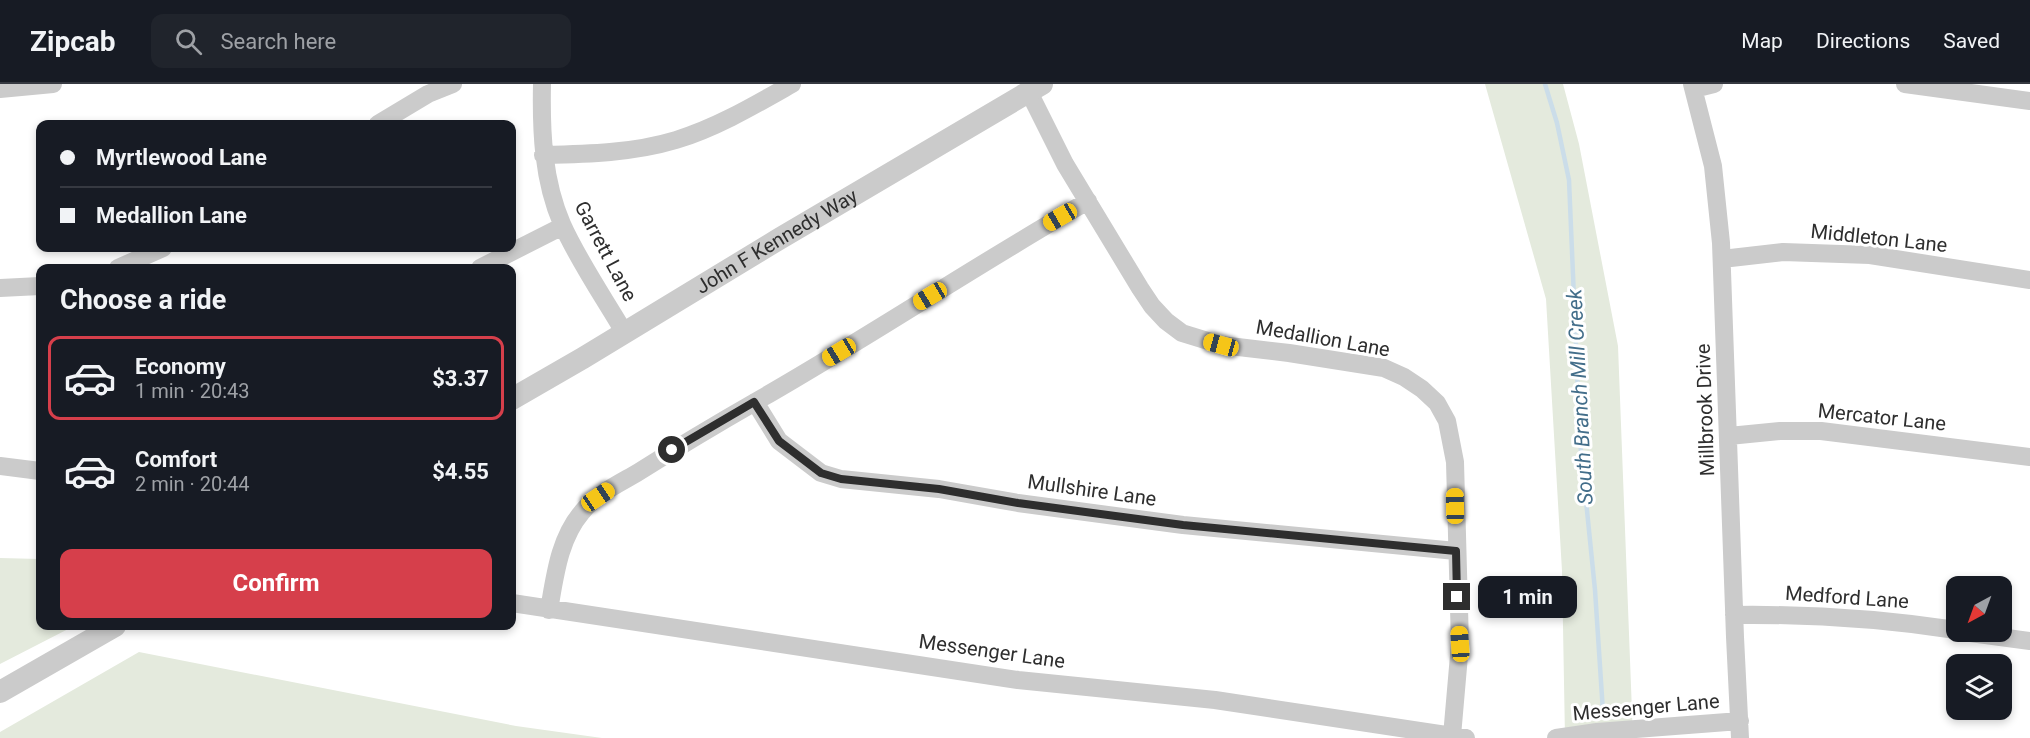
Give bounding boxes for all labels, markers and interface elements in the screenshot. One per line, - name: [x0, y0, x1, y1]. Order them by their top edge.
- search box: [151, 14, 571, 68]
- text: Zipcab: [30, 25, 115, 58]
- icon: search: [172, 25, 205, 58]
- text: Search here: [220, 29, 336, 54]
- text: Map: [1741, 29, 1783, 53]
- text: Directions: [1816, 29, 1910, 53]
- text: Saved: [1943, 29, 2000, 53]
- text: Myrtlewood Lane: [96, 145, 267, 170]
- street label: John F Kennedy Way: [691, 183, 862, 299]
- street label: Garrett Lane: [570, 197, 642, 305]
- car: [1040, 200, 1080, 234]
- text: Medallion Lane: [96, 203, 247, 228]
- street label: Middleton Lane: [1809, 219, 1949, 257]
- car: [910, 279, 950, 313]
- text: Choose a ride: [60, 284, 226, 316]
- water label: South Branch Mill Creek: [1562, 288, 1598, 506]
- street label: Medallion Lane: [1254, 314, 1392, 362]
- car: [1201, 332, 1241, 358]
- car: [819, 335, 859, 369]
- street label: Millbrook Drive: [1691, 343, 1719, 477]
- icon: car: [63, 351, 117, 405]
- text: Economy: [135, 354, 226, 379]
- text: $3.37: [432, 366, 489, 391]
- text: 1 min · 20:43: [135, 379, 250, 403]
- street label: Mercator Lane: [1817, 398, 1947, 436]
- route start: [658, 436, 685, 463]
- icon: car: [63, 444, 117, 498]
- text: Comfort: [135, 447, 217, 472]
- text: $4.55: [432, 459, 489, 484]
- street label: Mullshire Lane: [1026, 469, 1158, 511]
- text: 2 min · 20:44: [135, 472, 250, 496]
- car: [578, 479, 618, 515]
- car: [1446, 488, 1464, 524]
- button: Confirm: [60, 549, 492, 618]
- callout: 1 min: [1478, 576, 1577, 618]
- north arrow: [1946, 576, 2012, 642]
- map controls: [1946, 576, 2012, 720]
- street label: Medford Lane: [1784, 581, 1910, 613]
- route end: [1443, 583, 1470, 610]
- text: 1 min: [1502, 585, 1553, 609]
- car: [1450, 625, 1470, 663]
- street label: Messenger Lane: [917, 629, 1067, 673]
- button: layers: [1946, 654, 2012, 720]
- street label: Messenger Lane: [1572, 689, 1720, 725]

